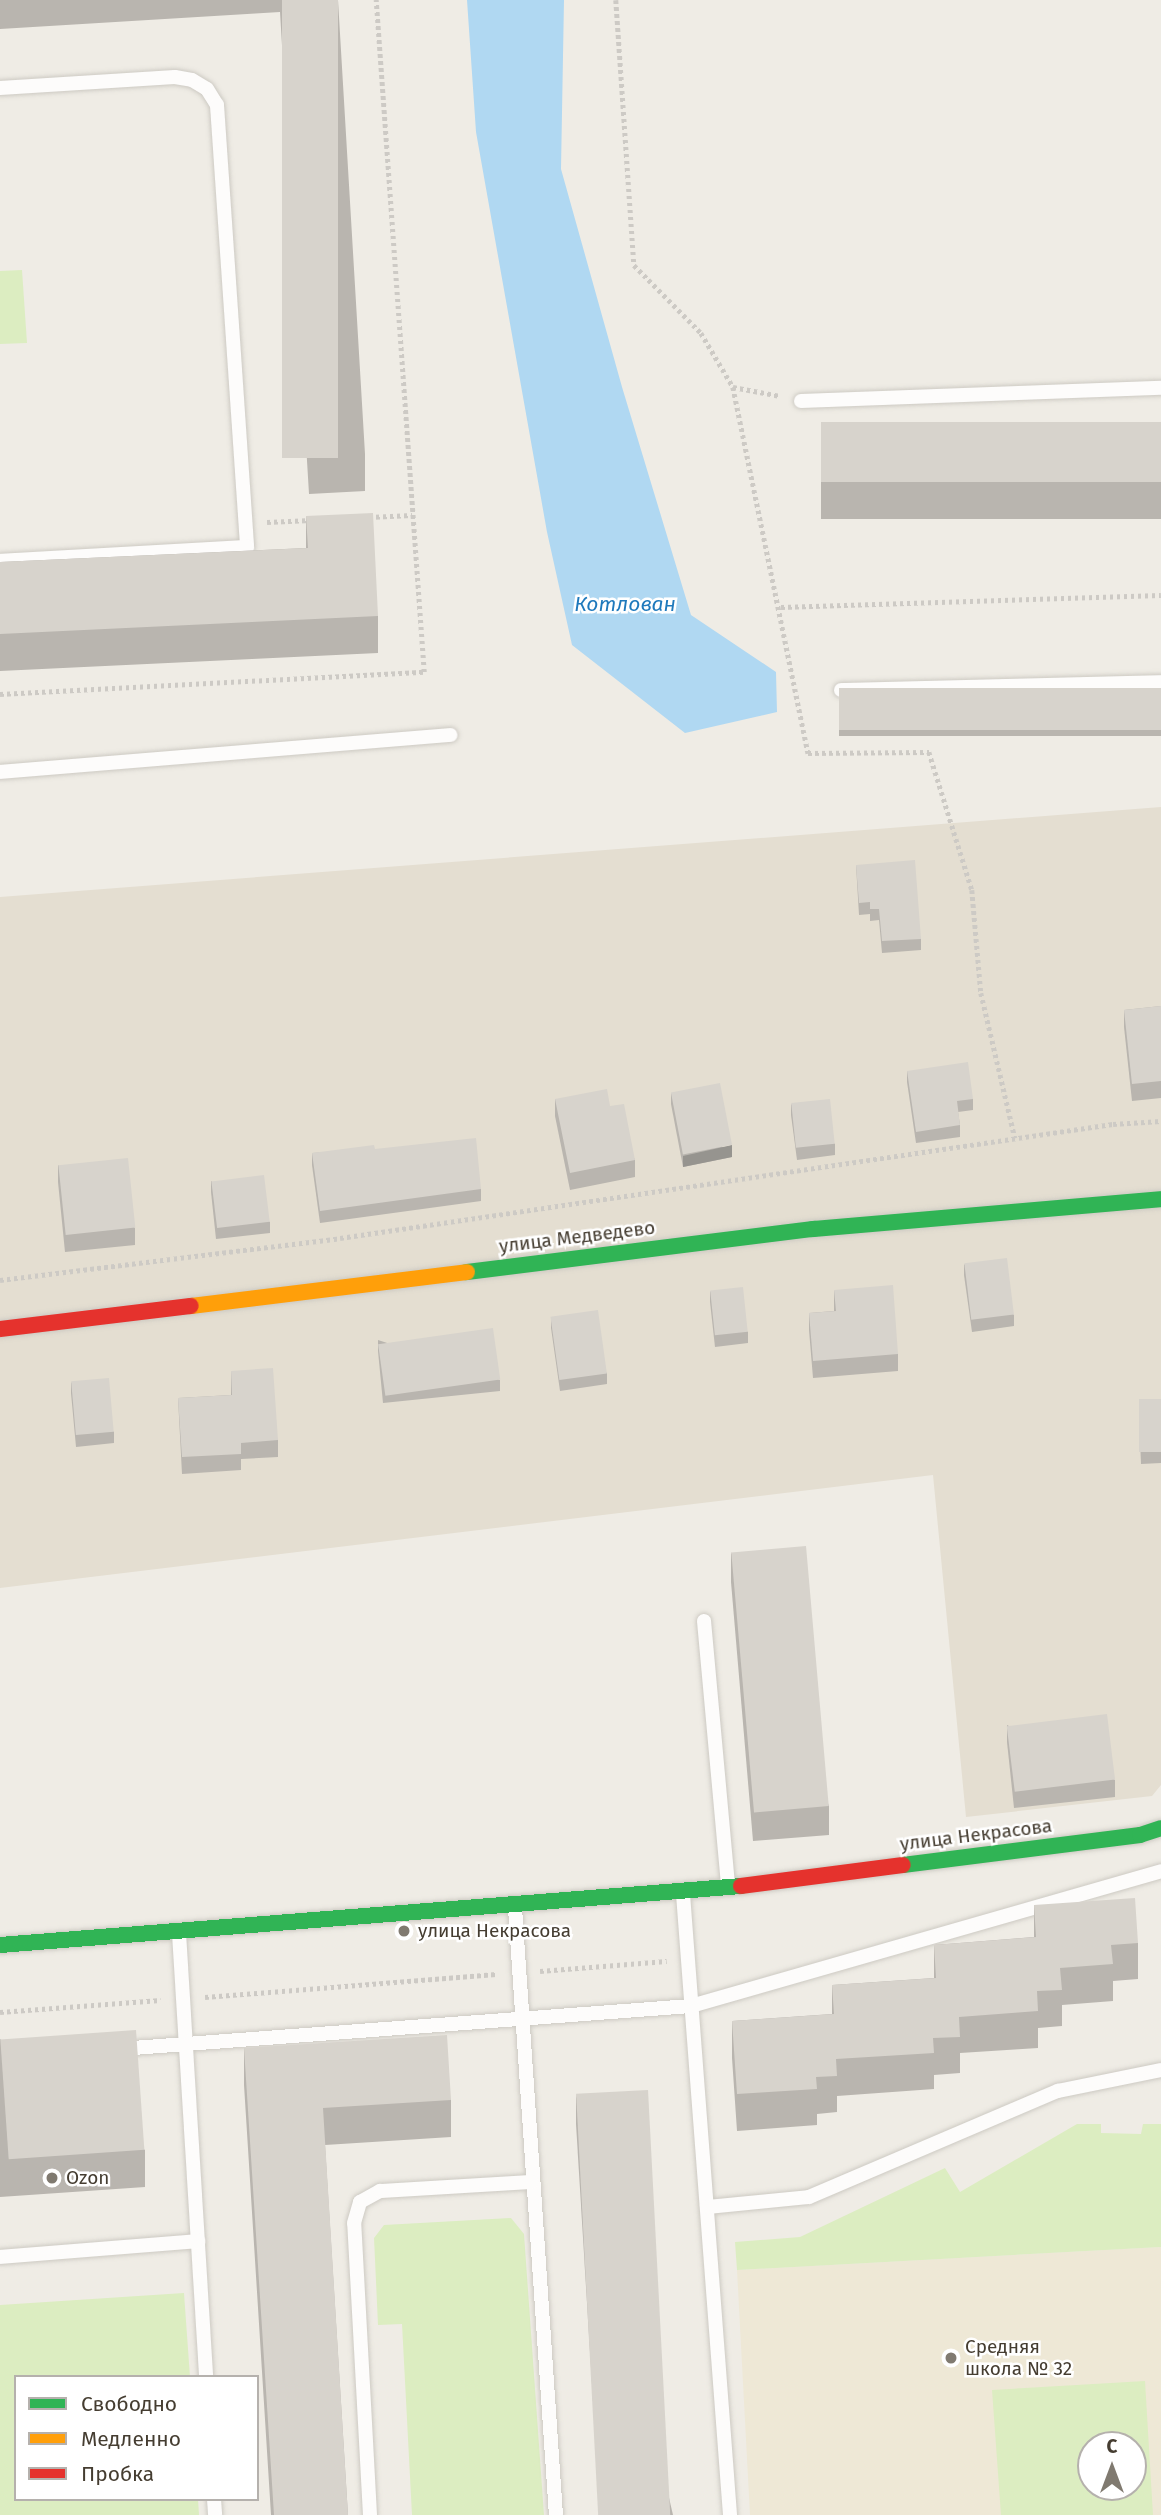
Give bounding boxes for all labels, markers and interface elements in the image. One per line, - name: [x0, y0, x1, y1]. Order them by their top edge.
- water label: Котлован: [574, 591, 676, 617]
- street label: улица Медведево: [498, 1216, 656, 1258]
- street label: улица Некрасова: [899, 1814, 1053, 1856]
- place label: улица Некрасова: [418, 1920, 571, 1942]
- marker: улица Некрасова: [396, 1923, 412, 1939]
- place label: Ozon: [66, 2167, 109, 2189]
- marker: Ozon: [44, 2170, 60, 2186]
- place label: Средняя школа № 32: [965, 2336, 1072, 2380]
- marker: Средняя школа № 32: [943, 2350, 959, 2366]
- legend: [14, 2375, 259, 2501]
- text: Свободно: [81, 2391, 177, 2417]
- text: Медленно: [81, 2426, 181, 2452]
- north arrow: [1077, 2431, 1147, 2501]
- text: С: [1107, 2435, 1117, 2458]
- text: Пробка: [81, 2461, 154, 2487]

